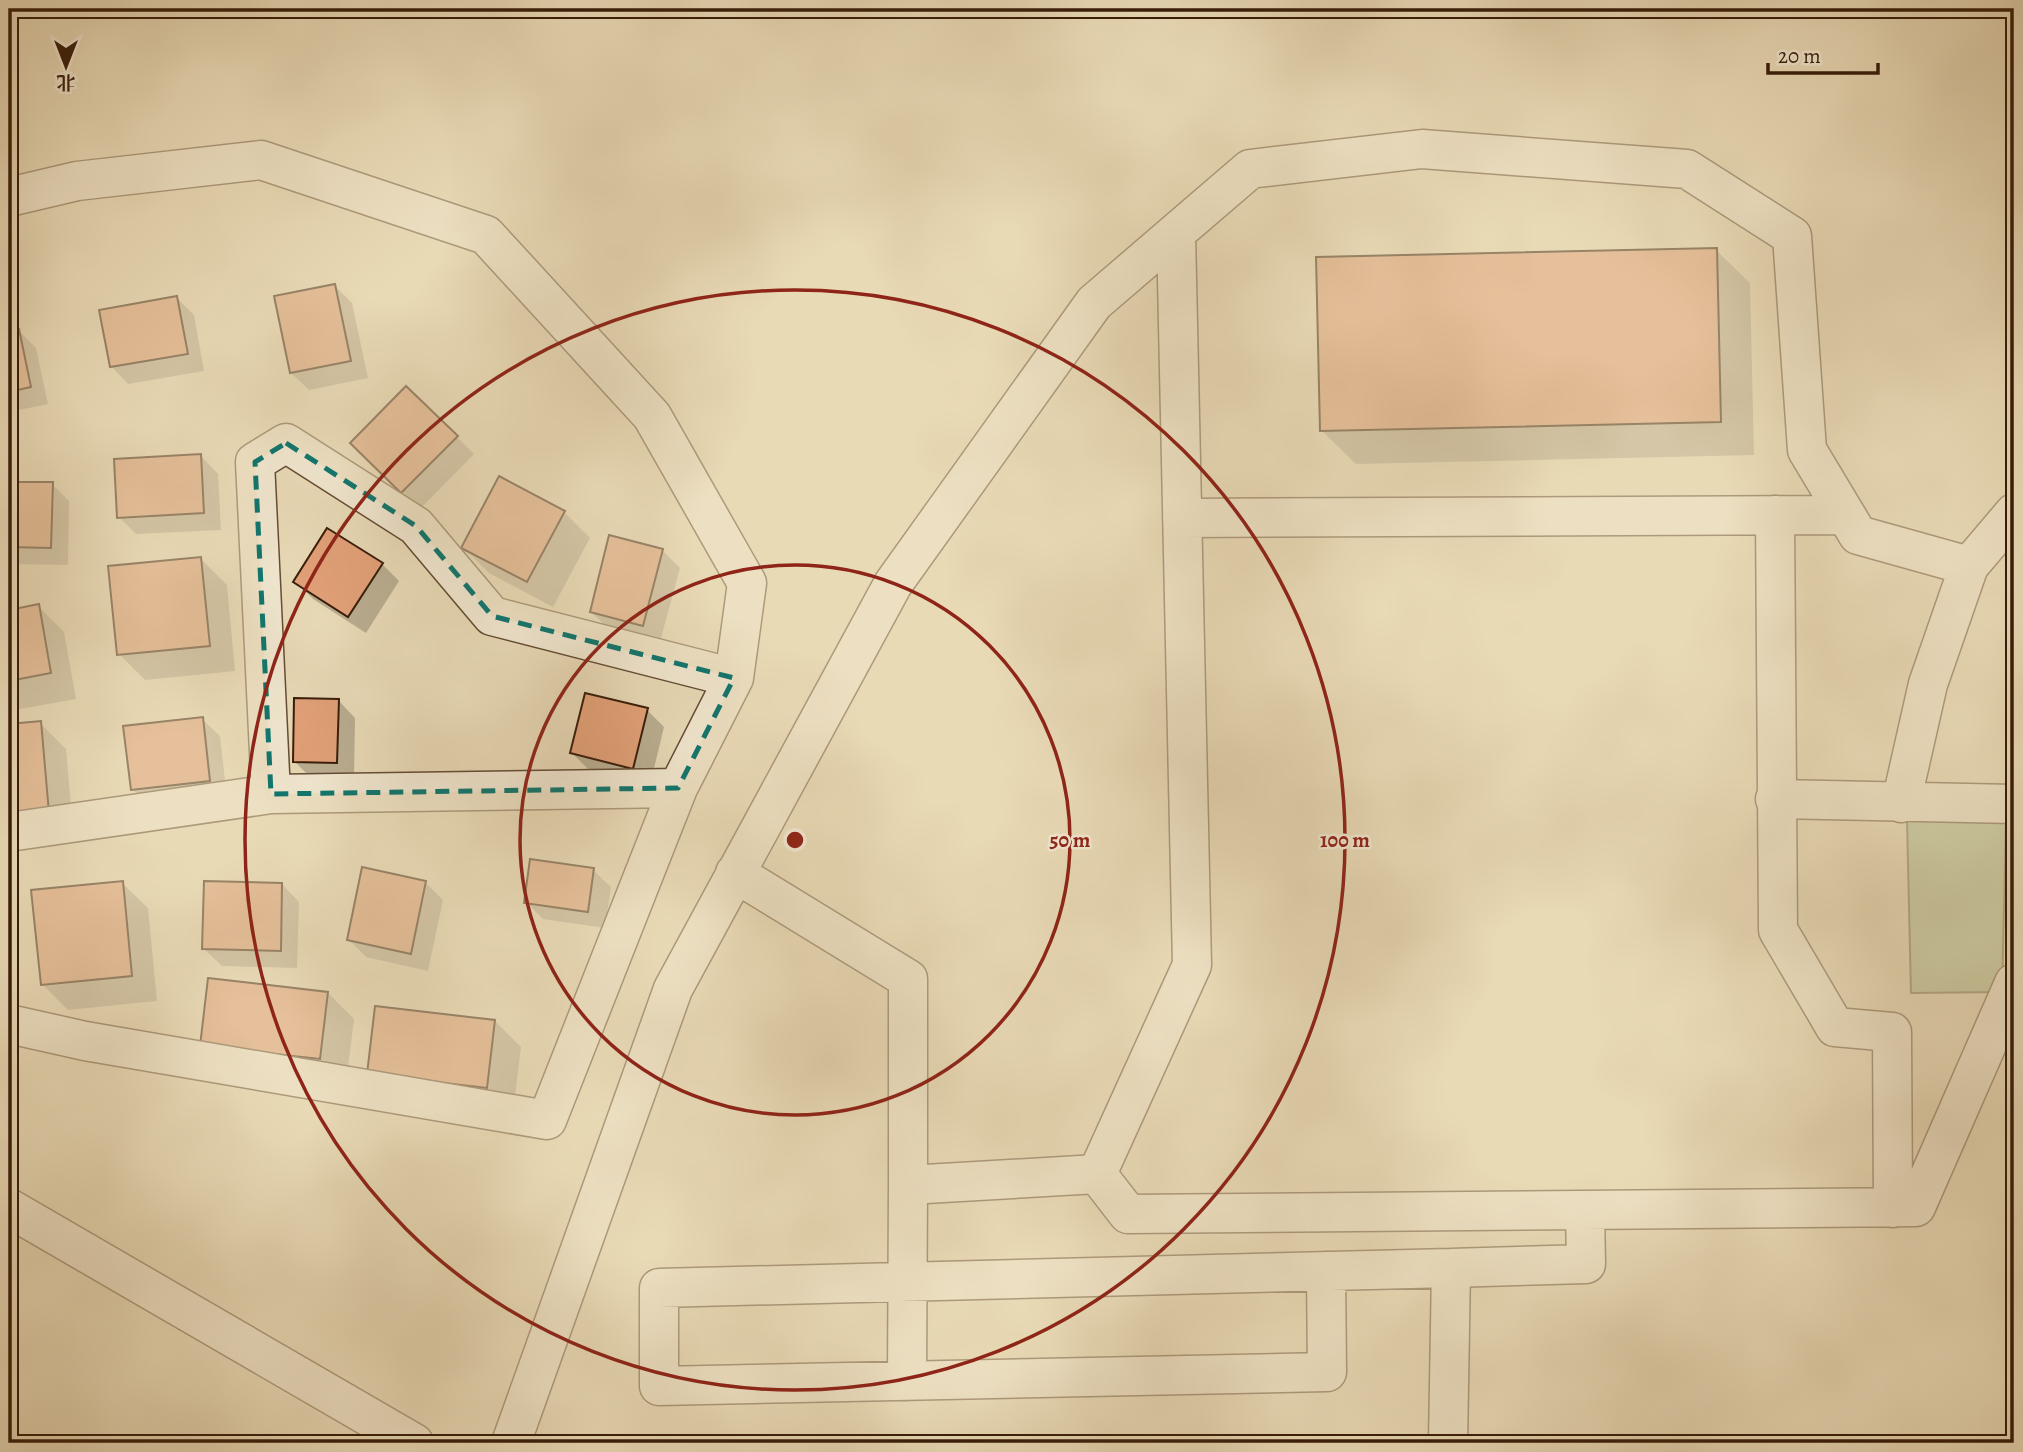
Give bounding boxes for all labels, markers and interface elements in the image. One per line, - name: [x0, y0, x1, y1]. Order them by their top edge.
- north arrow: [32, 32, 102, 102]
- scale bar: [1768, 32, 1878, 76]
- text: 20 m: [1778, 42, 1821, 70]
- text: 北: [56, 69, 76, 95]
- text: 50 m: [1050, 826, 1091, 854]
- text: 100 m: [1320, 826, 1370, 854]
- centre of rings: [783, 828, 807, 852]

